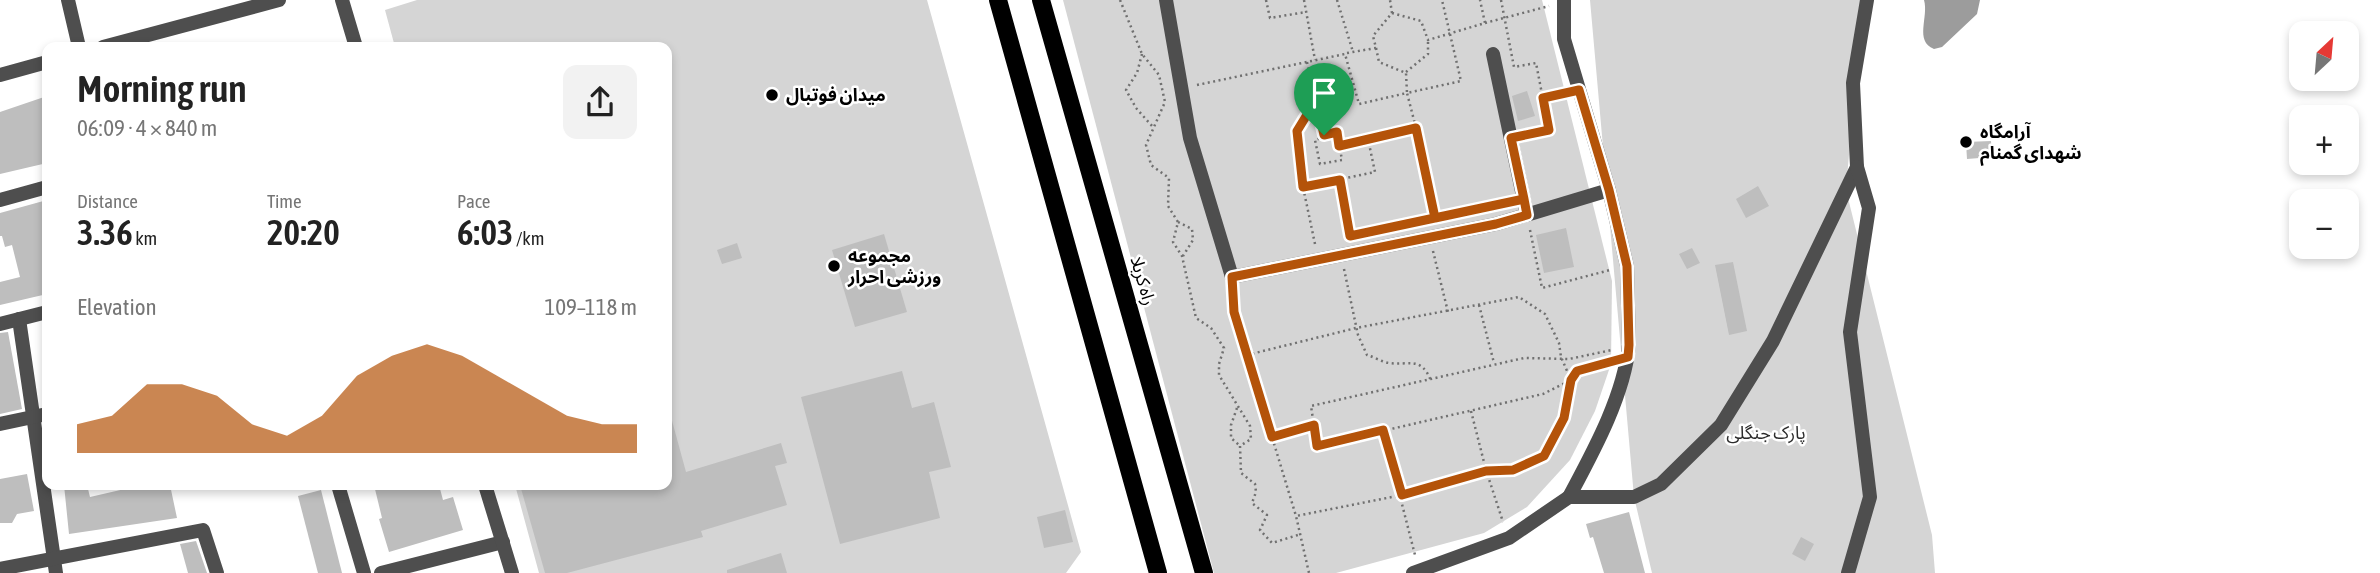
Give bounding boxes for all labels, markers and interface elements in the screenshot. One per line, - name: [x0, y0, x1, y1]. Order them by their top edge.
- north arrow: [2289, 21, 2359, 91]
- map controls: [2289, 21, 2359, 259]
- pin: [1294, 63, 1354, 135]
- button: share: [563, 65, 637, 139]
- text: Morning run: [77, 67, 247, 110]
- icon: arrive: [1305, 74, 1343, 112]
- place label: میدان فوتبال: [786, 84, 886, 106]
- marker: میدان فوتبال: [764, 87, 780, 103]
- button: +: [2289, 105, 2359, 175]
- text: 06:09 · 4 × 840 m: [77, 115, 217, 141]
- place label: آرامگاه شهدای گمنام: [1980, 121, 2082, 166]
- marker: آرامگاه شهدای گمنام: [1958, 134, 1974, 150]
- button: −: [2289, 189, 2359, 259]
- text: Distance: [77, 190, 138, 212]
- text: Time: [267, 190, 302, 212]
- text: Pace: [457, 190, 490, 212]
- text: 3.36: [77, 212, 133, 252]
- text: 20:20: [267, 212, 340, 252]
- text: 6:03: [457, 212, 513, 252]
- text: km: [133, 227, 157, 249]
- text: /km: [513, 227, 544, 249]
- place label: مجموعه ورزشی احرار: [847, 245, 941, 288]
- street label: راه کربلا: [1126, 254, 1160, 308]
- marker: مجموعه ورزشی احرار: [826, 258, 842, 274]
- text: Elevation: [77, 294, 157, 320]
- text: 109–118 m: [544, 294, 637, 320]
- park label: پارک جنگلی: [1726, 422, 1806, 444]

